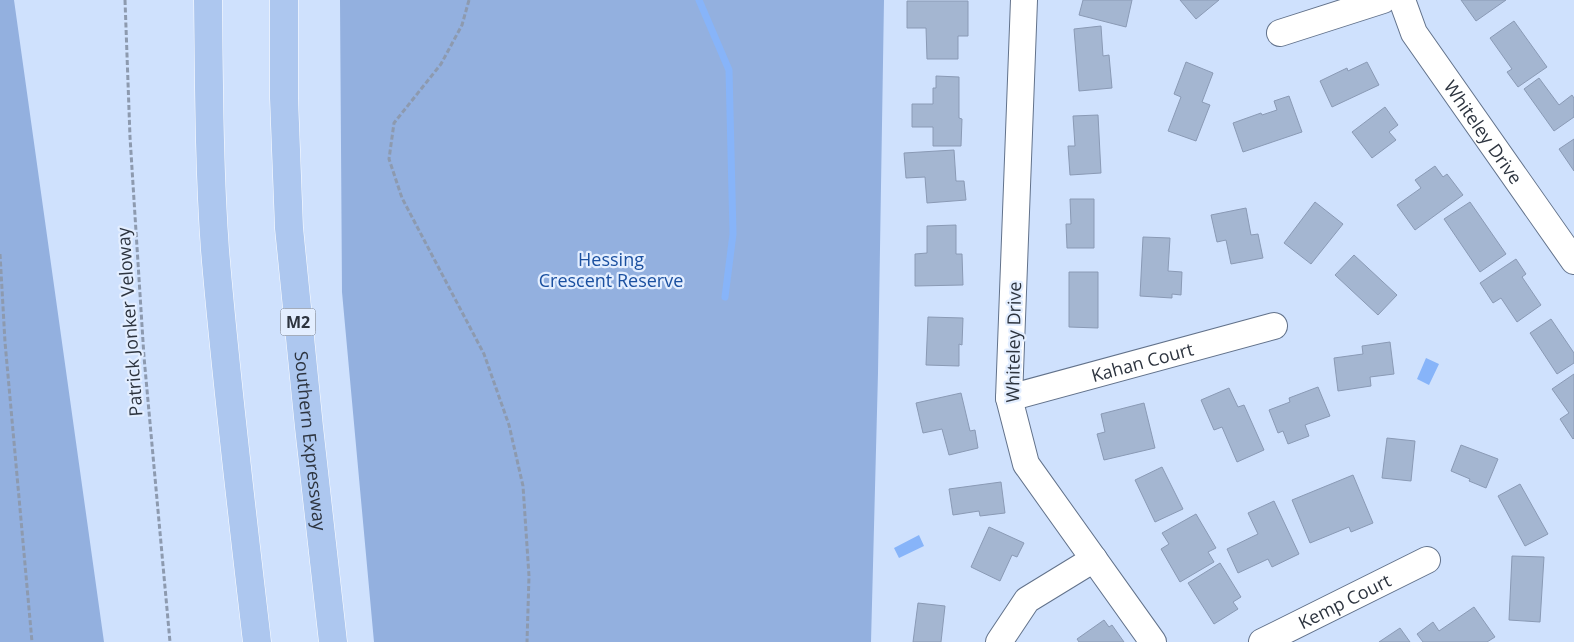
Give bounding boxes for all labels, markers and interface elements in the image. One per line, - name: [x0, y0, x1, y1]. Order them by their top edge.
- street label: Whiteley Drive: [1439, 75, 1528, 188]
- street label: Patrick Jonker Veloway: [110, 226, 148, 417]
- park label: Hessing Crescent Reserve: [539, 247, 683, 292]
- street label: Whiteley Drive: [1000, 281, 1026, 403]
- road number: M2: [280, 308, 316, 336]
- street label: Kahan Court: [1088, 336, 1196, 387]
- street label: Southern Expressway: [289, 350, 333, 533]
- street label: Kemp Court: [1294, 568, 1395, 634]

